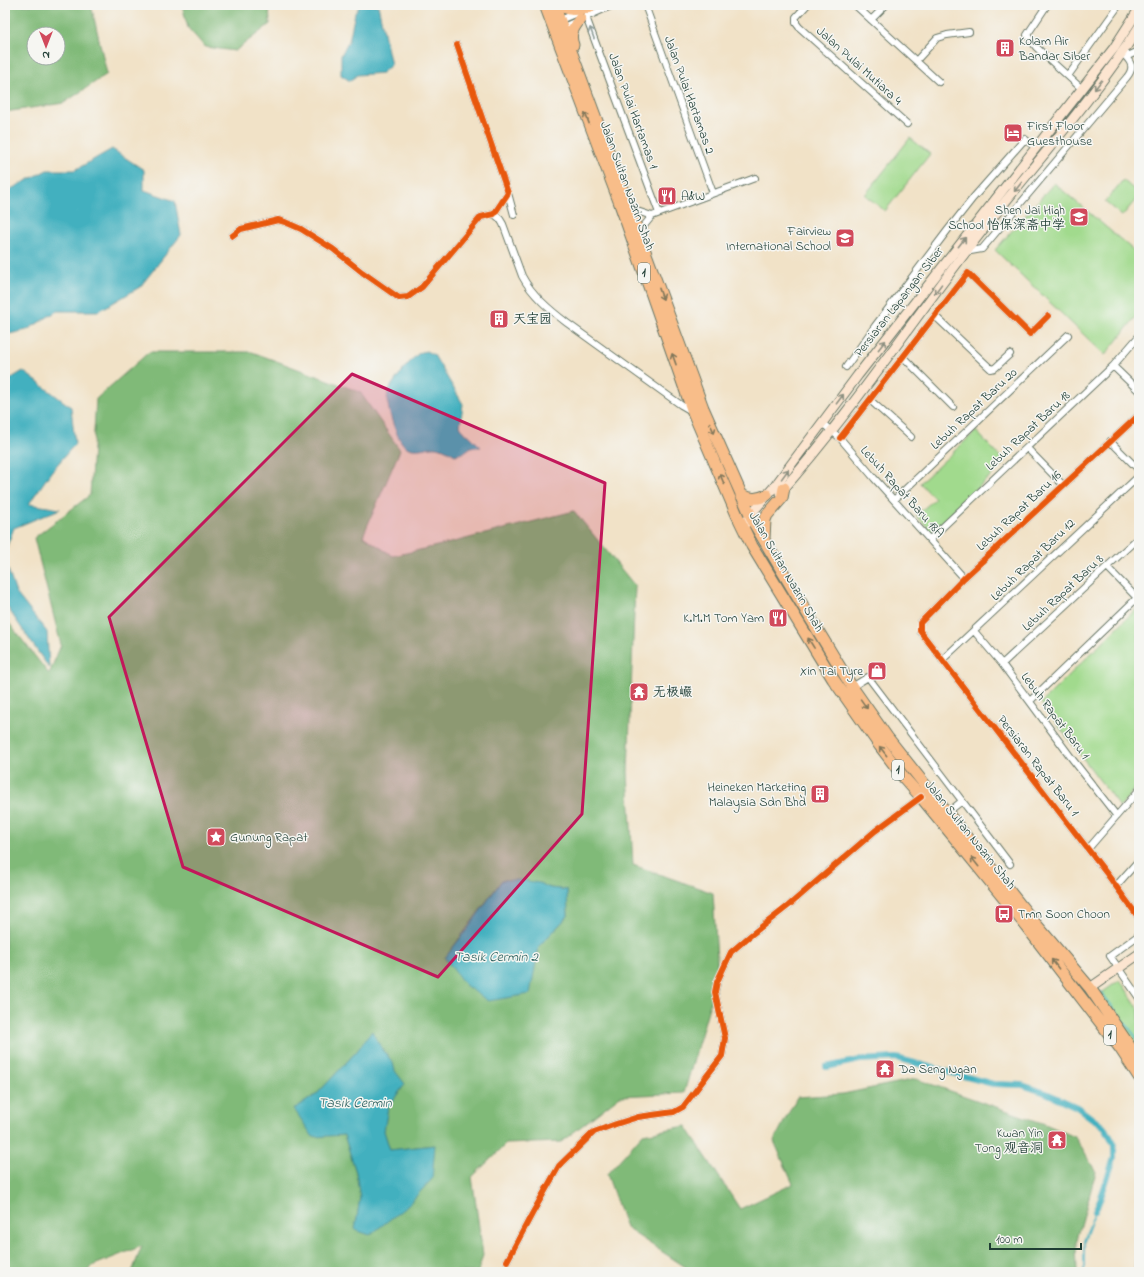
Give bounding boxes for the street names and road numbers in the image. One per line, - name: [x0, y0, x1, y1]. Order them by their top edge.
- street label: Jalan Pulai Mutiara 4: [812, 22, 907, 110]
- street label: Jalan Pulai Hartamas 2: [659, 33, 719, 157]
- street label: Jalan Pulai Hartamas 1: [603, 50, 663, 172]
- street label: Jalan Sultan Nazrin Shah: [595, 119, 659, 253]
- street label: Persiaran Lapangan Siber: [850, 242, 950, 362]
- road number: 1: [638, 263, 650, 283]
- street label: Lebuh Rapat Baru 20: [926, 363, 1022, 454]
- street label: Lebuh Rapat Baru 18: [981, 387, 1075, 475]
- street label: Lebuh Rapat Baru 18A: [856, 442, 948, 542]
- street label: Lebuh Rapat Baru 16: [972, 466, 1066, 556]
- street label: Jalan Sultan Nazrin Shah: [744, 508, 828, 636]
- street label: Lebuh Rapat Baru 12: [986, 514, 1080, 605]
- street label: Lebuh Rapat Baru 8: [1018, 550, 1108, 636]
- street label: Lebuh Rapat Baru 1: [1016, 668, 1094, 764]
- street label: Persiaran Rapat Baru 1: [992, 711, 1084, 821]
- road number: 1: [892, 760, 904, 780]
- street label: Jalan Sultan Nazrin Shah: [920, 776, 1020, 894]
- road number: 1: [1104, 1025, 1116, 1045]

